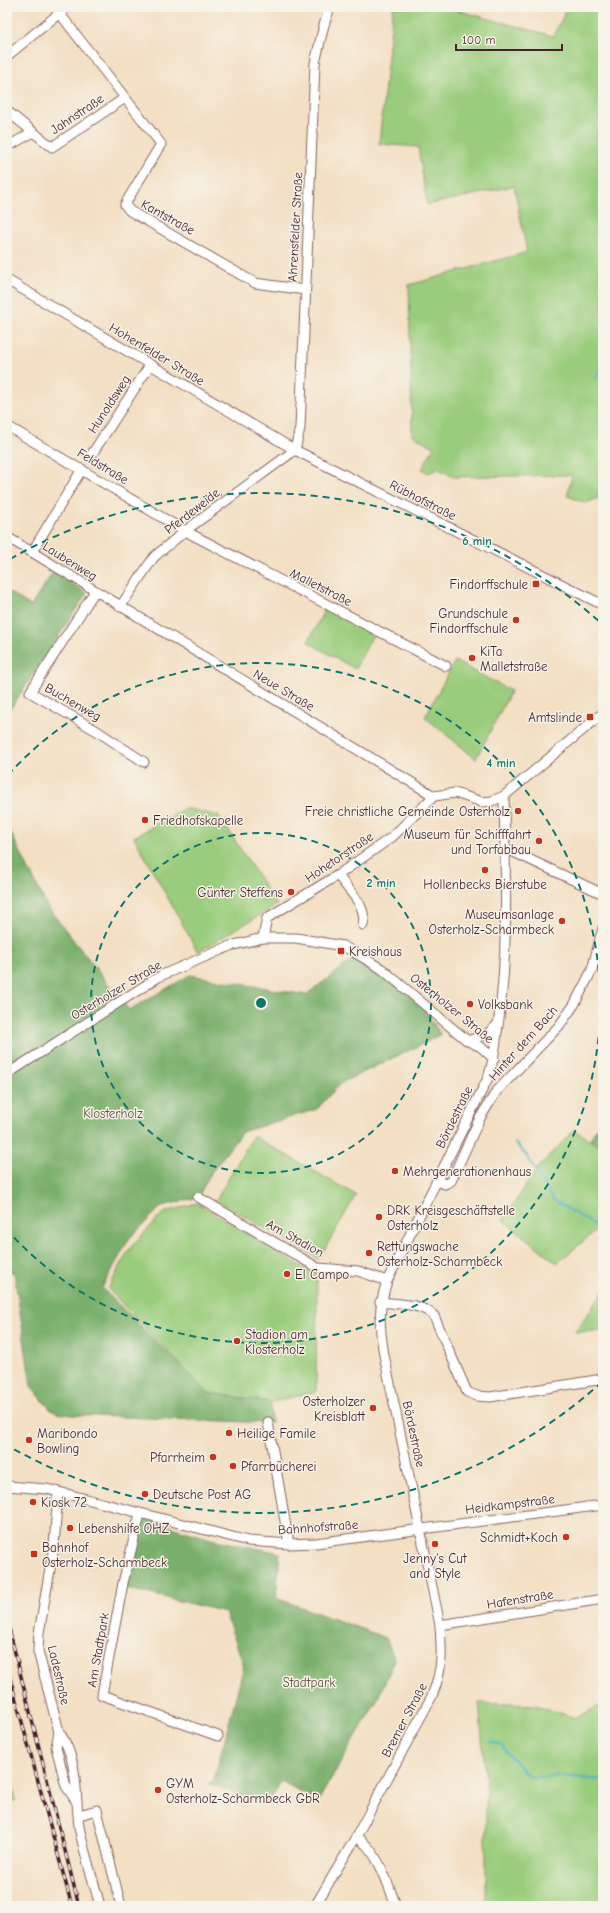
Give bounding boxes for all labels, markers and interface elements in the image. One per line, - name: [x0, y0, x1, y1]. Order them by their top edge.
- scale bar: [456, 26, 562, 52]
- text: 100 m: [462, 33, 495, 47]
- street label: Jahnstraße: [48, 90, 107, 137]
- street label: Ahrensfelder Straße: [285, 171, 305, 282]
- street label: Kantstraße: [139, 196, 198, 238]
- street label: Hohenfelder Straße: [107, 320, 208, 389]
- street label: Hunoldsweg: [85, 372, 133, 436]
- street label: Feldstraße: [75, 445, 132, 487]
- street label: Rübhofstraße: [387, 477, 459, 523]
- street label: Pferdeweide: [161, 485, 223, 537]
- text: 6 min: [462, 534, 492, 548]
- street label: Laubenweg: [40, 538, 100, 584]
- street label: Malletstraße: [287, 565, 355, 609]
- place label: Findorffschule: [450, 577, 528, 592]
- marker: Findorffschule: [531, 579, 541, 589]
- place label: Grundschule Findorffschule: [430, 606, 508, 636]
- marker: Grundschule Findorffschule: [511, 615, 521, 625]
- place label: KiTa Malletstraße: [480, 644, 548, 674]
- marker: KiTa Malletstraße: [467, 653, 477, 663]
- street label: Neue Straße: [251, 666, 318, 714]
- street label: Buchenweg: [42, 680, 104, 724]
- place label: Amtslinde: [528, 710, 582, 725]
- marker: Amtslinde: [585, 712, 595, 722]
- text: 4 min: [487, 756, 515, 770]
- place label: Freie christliche Gemeinde Osterholz: [305, 804, 510, 819]
- marker: Freie christliche Gemeinde Osterholz: [513, 806, 523, 816]
- place label: Friedhofskapelle: [153, 813, 244, 828]
- marker: Friedhofskapelle: [140, 815, 150, 825]
- place label: Museum für Schifffahrt und Torfabbau: [404, 827, 532, 857]
- street label: Hohetorstraße: [302, 828, 376, 885]
- marker: Museum für Schifffahrt und Torfabbau: [534, 836, 544, 846]
- marker: Hollenbecks Bierstube: [480, 865, 490, 875]
- text: 2 min: [366, 876, 396, 890]
- place label: Hollenbecks Bierstube: [423, 877, 547, 892]
- place label: Günter Steffens: [197, 885, 283, 900]
- marker: Günter Steffens: [286, 887, 296, 897]
- place label: Museumsanlage Osterholz-Scharmbeck: [429, 907, 555, 937]
- marker: Museumsanlage Osterholz-Scharmbeck: [557, 916, 567, 926]
- place label: Kreishaus: [349, 944, 402, 959]
- marker: Kreishaus: [336, 946, 346, 956]
- street label: Osterholzer Straße: [68, 957, 164, 1023]
- street label: Osterholzer Straße: [407, 970, 497, 1046]
- centre of rings: [254, 996, 268, 1010]
- place label: Volksbank: [478, 997, 533, 1012]
- marker: Volksbank: [465, 999, 475, 1009]
- street label: Hinter dem Bach: [486, 1003, 561, 1083]
- street label: Bördestraße: [433, 1083, 476, 1150]
- park label: Klosterholz: [83, 1106, 143, 1121]
- place label: Mehrgenerationenhaus: [403, 1164, 531, 1179]
- marker: Mehrgenerationenhaus: [390, 1166, 400, 1176]
- place label: DRK Kreisgeschäftstelle Osterholz: [387, 1203, 516, 1233]
- marker: DRK Kreisgeschäftstelle Osterholz: [374, 1212, 384, 1222]
- street label: Am Stadion: [263, 1216, 327, 1260]
- place label: Rettungswache Osterholz-Scharmbeck: [377, 1239, 503, 1269]
- marker: Rettungswache Osterholz-Scharmbeck: [364, 1248, 374, 1258]
- place label: El Campo: [295, 1267, 349, 1282]
- marker: El Campo: [282, 1269, 292, 1279]
- place label: Stadion am Klosterholz: [245, 1327, 308, 1357]
- marker: Stadion am Klosterholz: [232, 1336, 242, 1346]
- place label: Osterholzer Kreisblatt: [303, 1394, 366, 1424]
- street label: Bördestraße: [400, 1400, 428, 1469]
- marker: Osterholzer Kreisblatt: [368, 1403, 378, 1413]
- place label: Maribondo Bowling: [37, 1426, 98, 1456]
- place label: Heilige Famile: [237, 1426, 316, 1441]
- marker: Heilige Famile: [224, 1428, 234, 1438]
- marker: Maribondo Bowling: [24, 1435, 34, 1445]
- place label: Pfarrheim: [150, 1450, 205, 1465]
- marker: Pfarrheim: [208, 1452, 218, 1462]
- place label: Pfarrbücherei: [241, 1459, 316, 1474]
- marker: Pfarrbücherei: [228, 1461, 238, 1471]
- place label: Deutsche Post AG: [153, 1487, 251, 1502]
- marker: Deutsche Post AG: [140, 1489, 150, 1499]
- street label: Heidkampstraße: [464, 1491, 556, 1517]
- place label: Kiosk 72: [41, 1495, 87, 1510]
- marker: Kiosk 72: [28, 1497, 38, 1507]
- street label: Bahnhofstraße: [277, 1517, 359, 1537]
- place label: Lebenshilfe OHZ: [78, 1521, 170, 1536]
- marker: Lebenshilfe OHZ: [65, 1523, 75, 1533]
- place label: Schmidt+Koch: [480, 1530, 558, 1545]
- marker: Schmidt+Koch: [561, 1532, 571, 1542]
- marker: Jenny's Cut and Style: [430, 1539, 440, 1549]
- place label: Bahnhof Osterholz-Scharmbeck: [42, 1540, 168, 1570]
- marker: Bahnhof Osterholz-Scharmbeck: [29, 1549, 39, 1559]
- place label: Jenny's Cut and Style: [403, 1551, 468, 1581]
- street label: Hafenstraße: [486, 1586, 555, 1612]
- street label: Am Stadtpark: [84, 1611, 112, 1689]
- street label: Ladestraße: [45, 1644, 73, 1707]
- park label: Stadtpark: [283, 1675, 336, 1690]
- street label: Bremer Straße: [378, 1680, 430, 1760]
- place label: GYM Osterholz-Scharmbeck GbR: [166, 1776, 320, 1806]
- marker: GYM Osterholz-Scharmbeck GbR: [153, 1785, 163, 1795]

